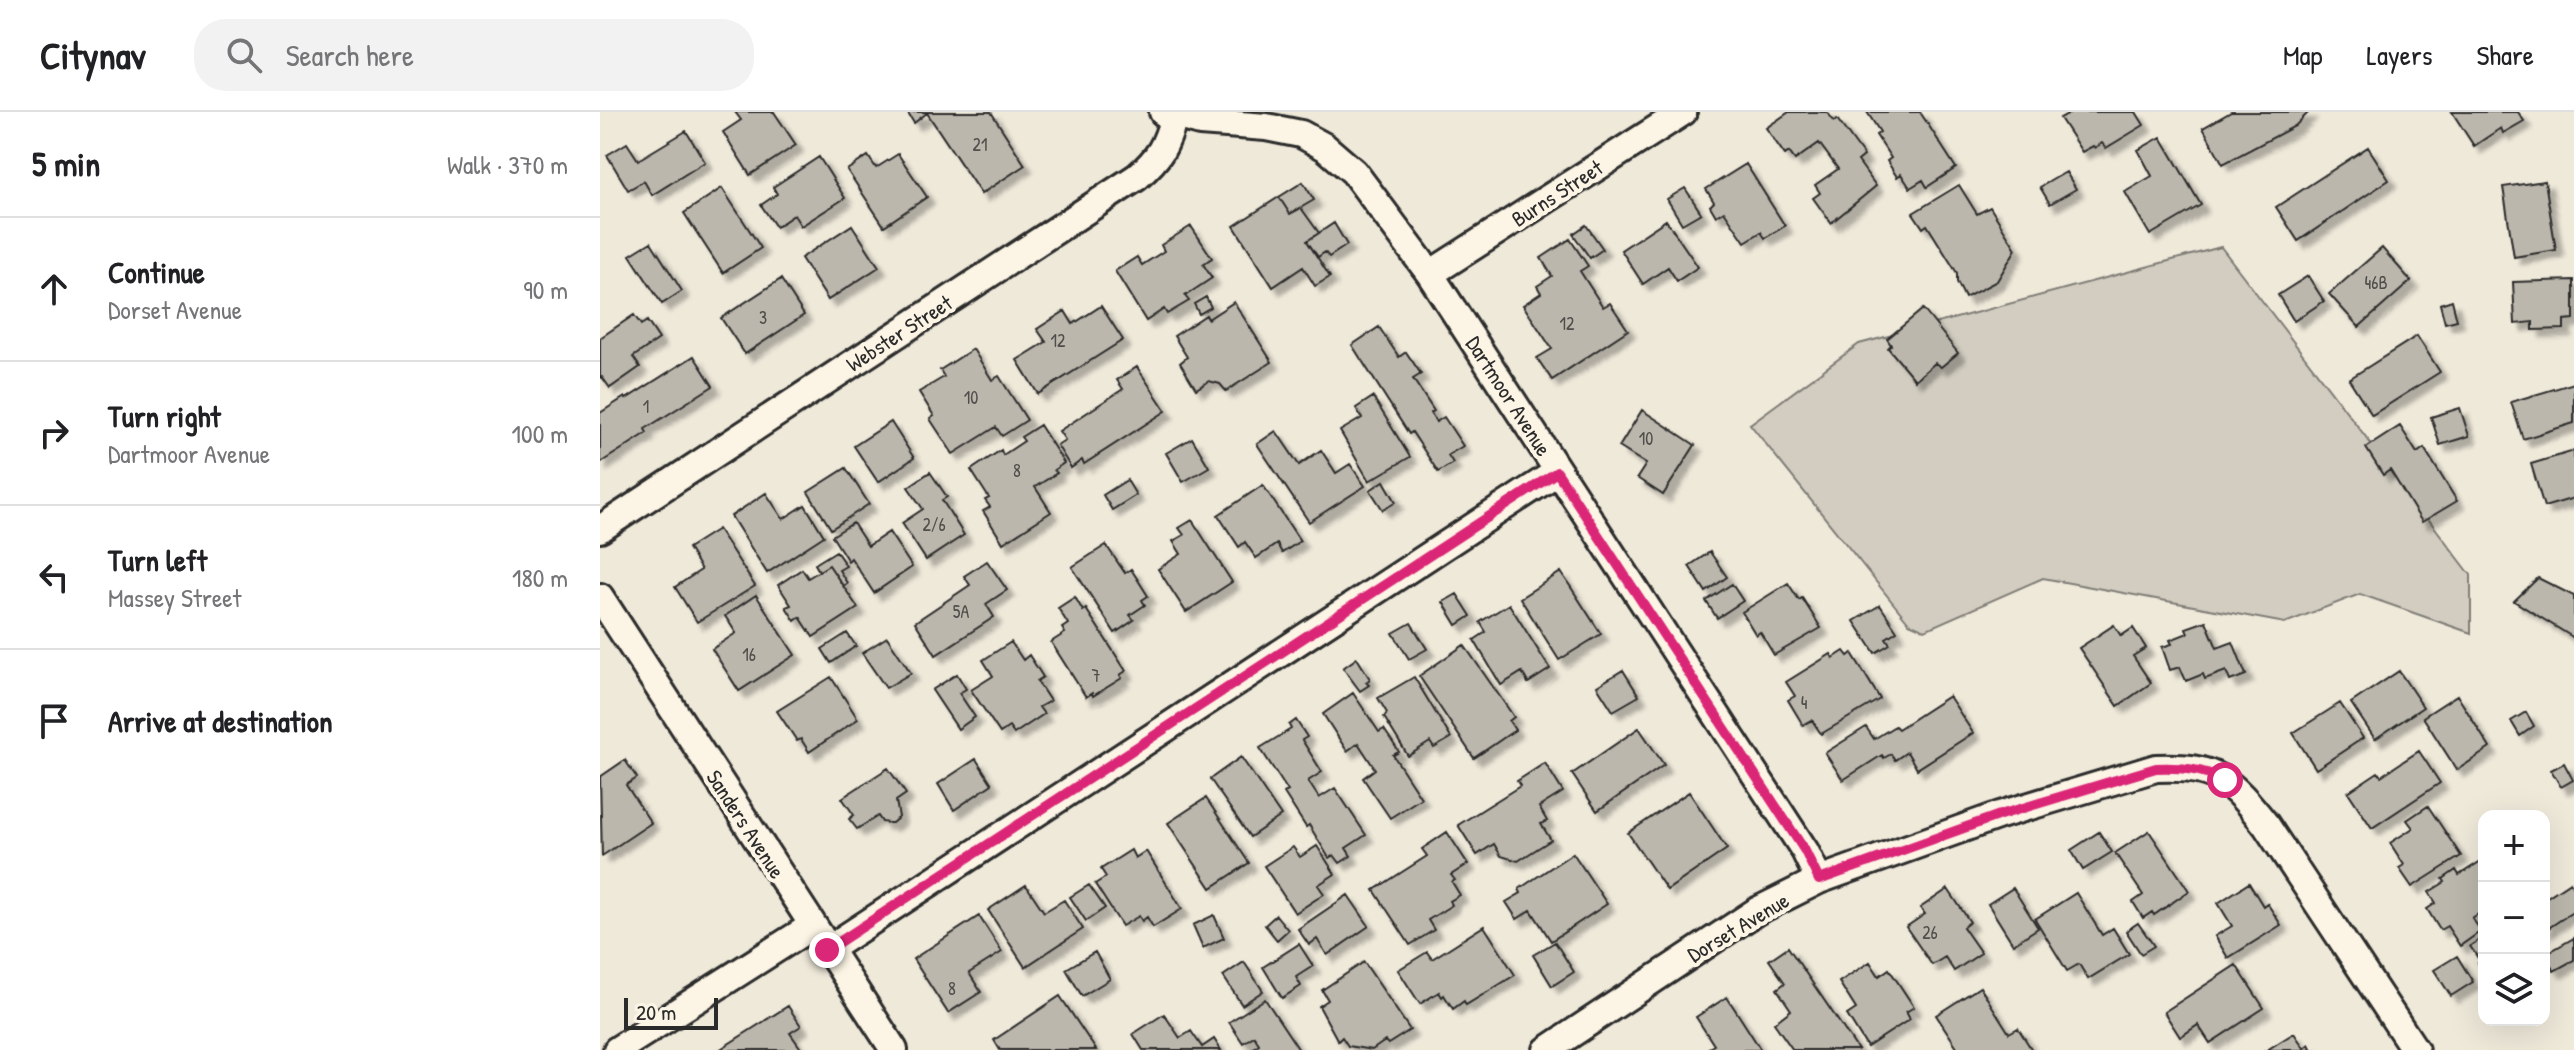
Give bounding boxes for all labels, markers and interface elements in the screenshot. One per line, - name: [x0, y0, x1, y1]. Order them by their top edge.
- search box: [194, 19, 754, 91]
- text: Citynav: [40, 29, 146, 81]
- icon: search: [222, 33, 266, 77]
- text: Search here: [286, 35, 414, 75]
- text: Map: [2283, 36, 2323, 74]
- text: Layers: [2367, 36, 2432, 74]
- text: Share: [2476, 36, 2534, 74]
- house number: 21: [973, 132, 987, 157]
- text: 5 min: [32, 141, 100, 187]
- text: Walk · 370 m: [447, 147, 568, 182]
- street label: Burns Street: [1506, 152, 1609, 234]
- text: Continue: [108, 252, 205, 292]
- icon: ahead: [32, 267, 76, 311]
- house number: 46B: [2364, 270, 2388, 295]
- text: 90 m: [523, 272, 568, 307]
- street label: Webster Street: [840, 287, 958, 379]
- text: Dorset Avenue: [108, 292, 242, 327]
- house number: 3: [759, 305, 767, 330]
- house number: 12: [1560, 311, 1575, 336]
- house number: 12: [1051, 328, 1066, 353]
- street label: Dartmoor Avenue: [1459, 330, 1559, 462]
- house number: 10: [964, 385, 978, 410]
- house number: 1: [643, 394, 649, 419]
- text: Turn right: [108, 396, 221, 436]
- icon: right: [32, 411, 76, 455]
- text: 100 m: [512, 416, 568, 451]
- house number: 10: [1639, 426, 1653, 451]
- text: Dartmoor Avenue: [108, 436, 270, 471]
- house number: 8: [1013, 458, 1021, 483]
- house number: 2/6: [922, 512, 946, 537]
- text: Turn left: [108, 540, 207, 580]
- icon: left: [32, 555, 76, 599]
- text: 180 m: [512, 560, 568, 595]
- text: Massey Street: [108, 580, 242, 615]
- house number: 5A: [953, 599, 969, 624]
- house number: 16: [742, 642, 756, 667]
- house number: 7: [1092, 663, 1101, 688]
- house number: 4: [1801, 690, 1808, 715]
- icon: arrive: [32, 699, 76, 743]
- text: Arrive at destination: [108, 701, 333, 741]
- route start: [2207, 762, 2243, 798]
- street label: Sanders Avenue: [700, 764, 792, 884]
- map controls: [2478, 810, 2550, 1026]
- button: +: [2478, 810, 2550, 882]
- button: −: [2478, 882, 2550, 954]
- street label: Dorset Avenue: [1682, 885, 1795, 969]
- house number: 26: [1922, 920, 1938, 945]
- route end: [809, 932, 845, 968]
- button: layers: [2478, 954, 2550, 1026]
- house number: 8: [948, 976, 956, 1001]
- scale bar: [624, 994, 718, 1030]
- text: 20 m: [636, 997, 676, 1027]

